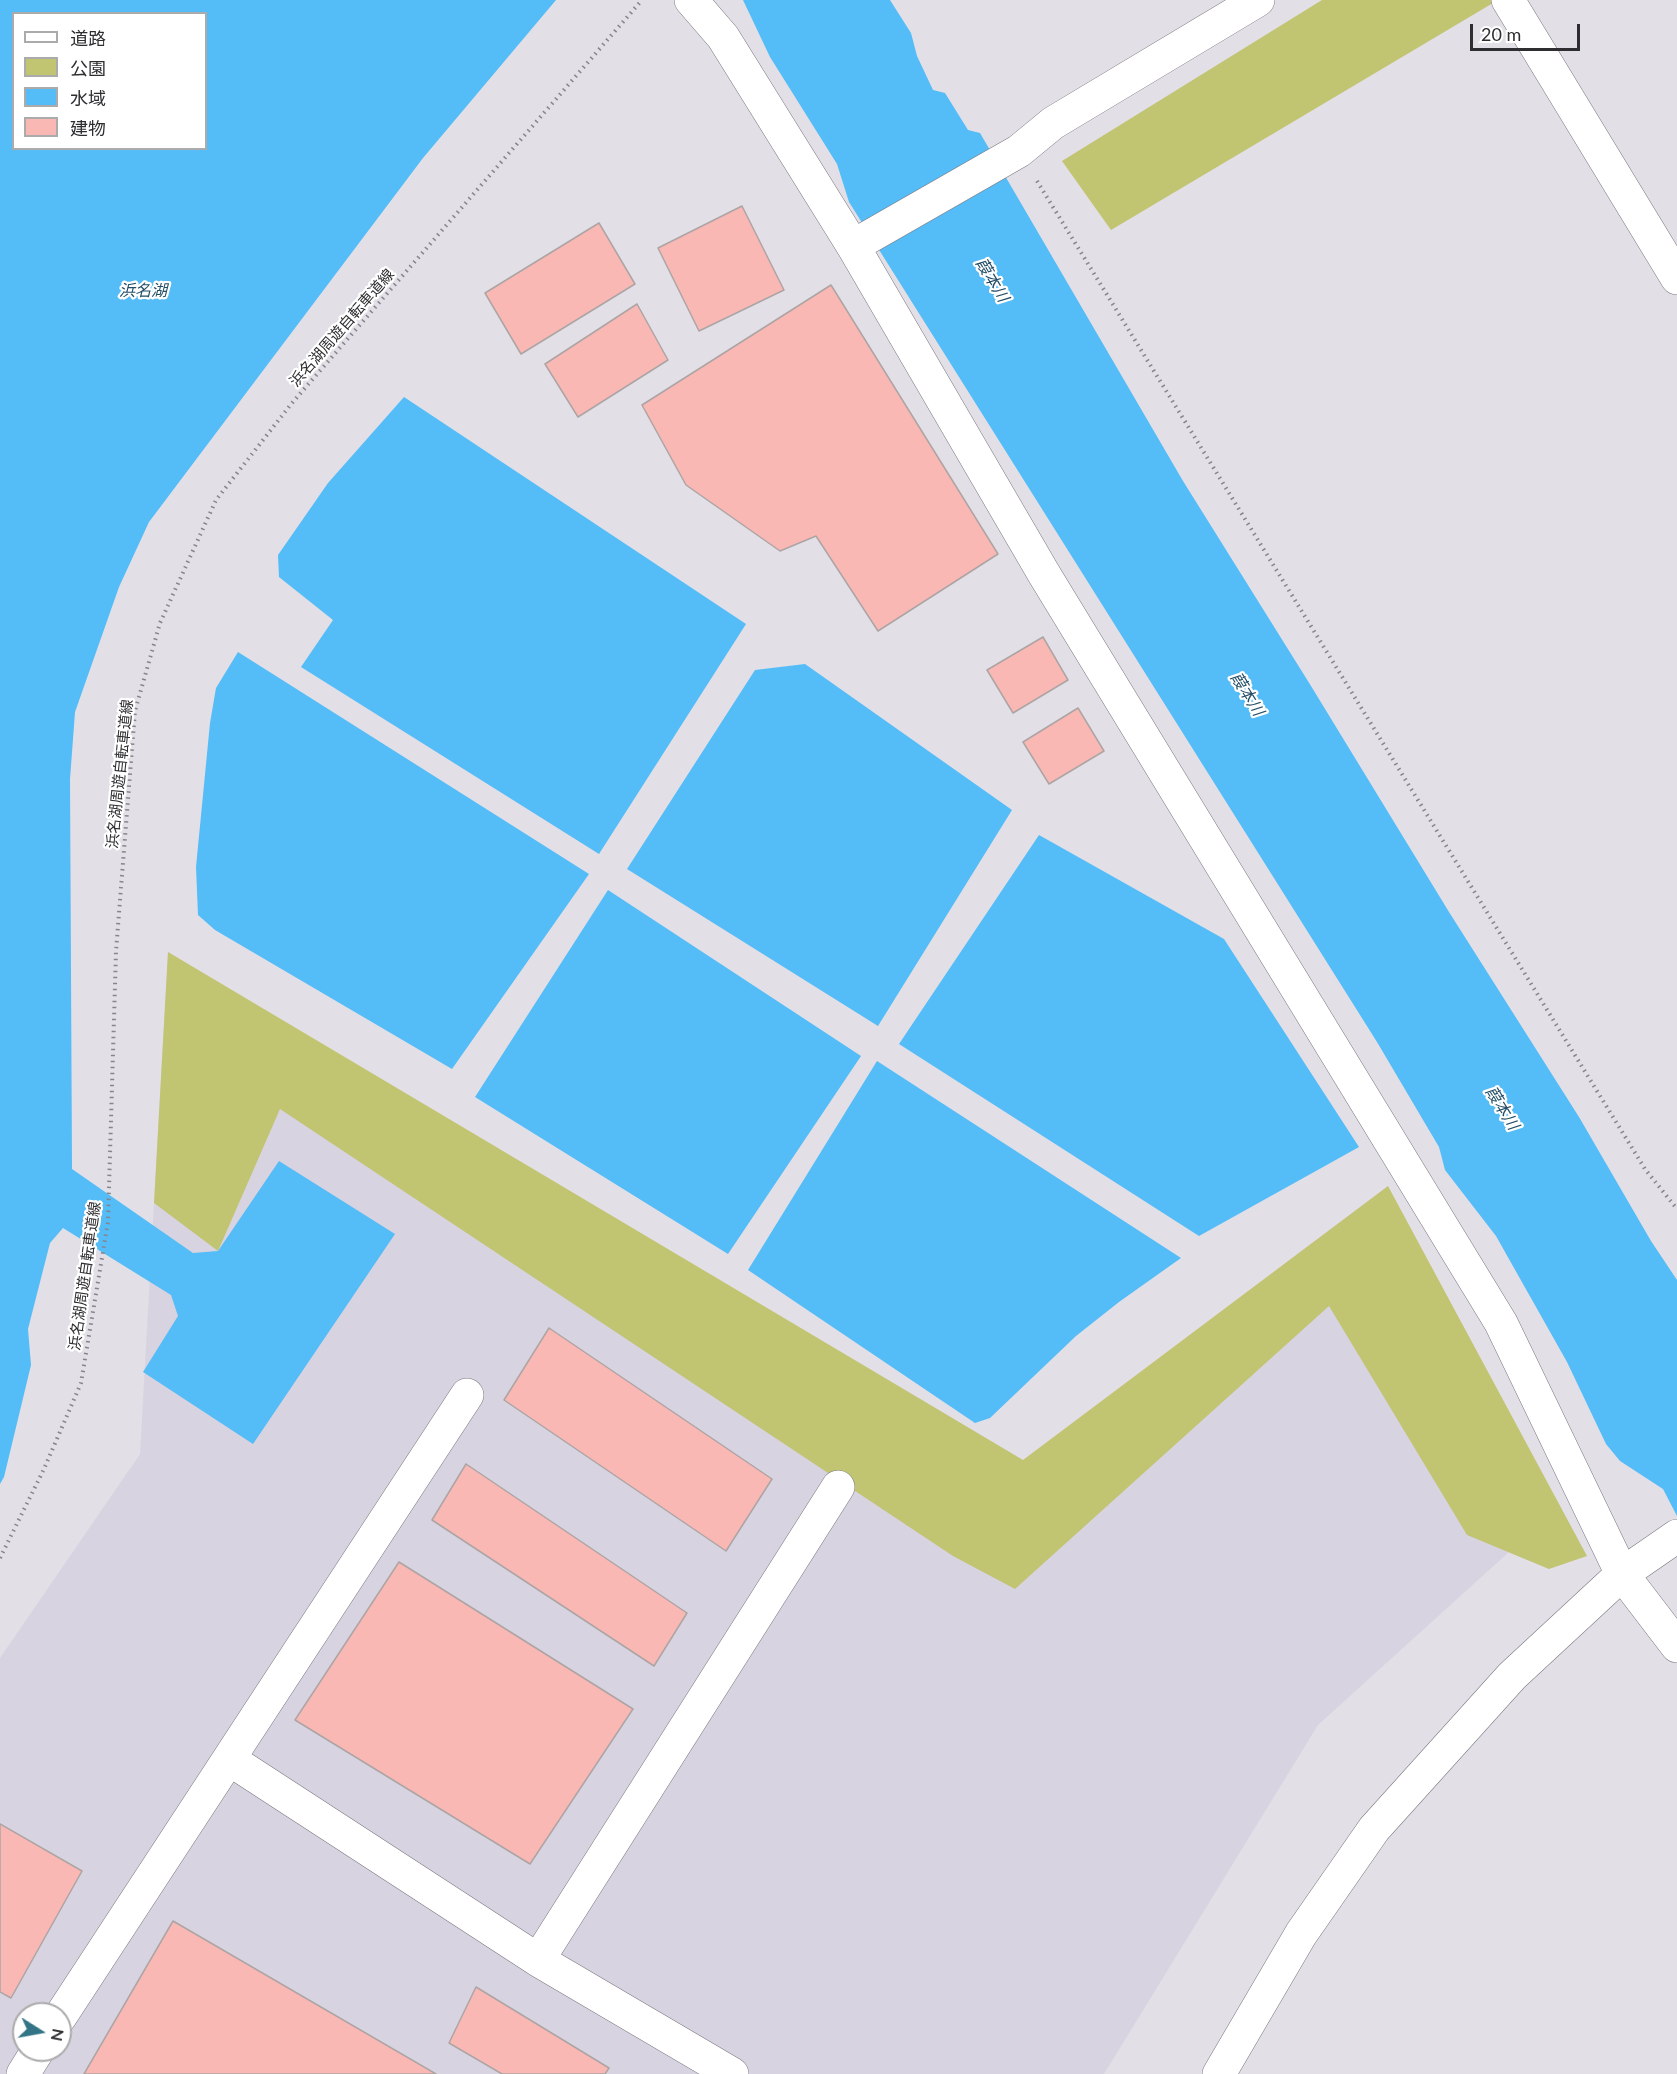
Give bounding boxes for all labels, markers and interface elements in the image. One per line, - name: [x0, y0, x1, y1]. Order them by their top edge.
- legend: [12, 12, 207, 150]
- scale bar: [1473, 12, 1582, 50]
- text: 20 m: [1481, 23, 1521, 45]
- text: 道路: [70, 27, 106, 49]
- text: 公園: [70, 57, 106, 79]
- text: 水域: [70, 87, 106, 109]
- text: 建物: [70, 117, 106, 139]
- water label: 葭本川: [971, 254, 1013, 306]
- street label: 浜名湖周遊自転車道線: [286, 265, 398, 391]
- water label: 浜名湖: [119, 281, 167, 301]
- water label: 葭本川: [1226, 669, 1268, 719]
- street label: 浜名湖周遊自転車道線: [103, 698, 137, 850]
- water label: 葭本川: [1481, 1083, 1523, 1133]
- street label: 浜名湖周遊自転車道線: [66, 1200, 104, 1352]
- north arrow: [12, 2002, 72, 2062]
- text: N: [48, 2027, 69, 2043]

